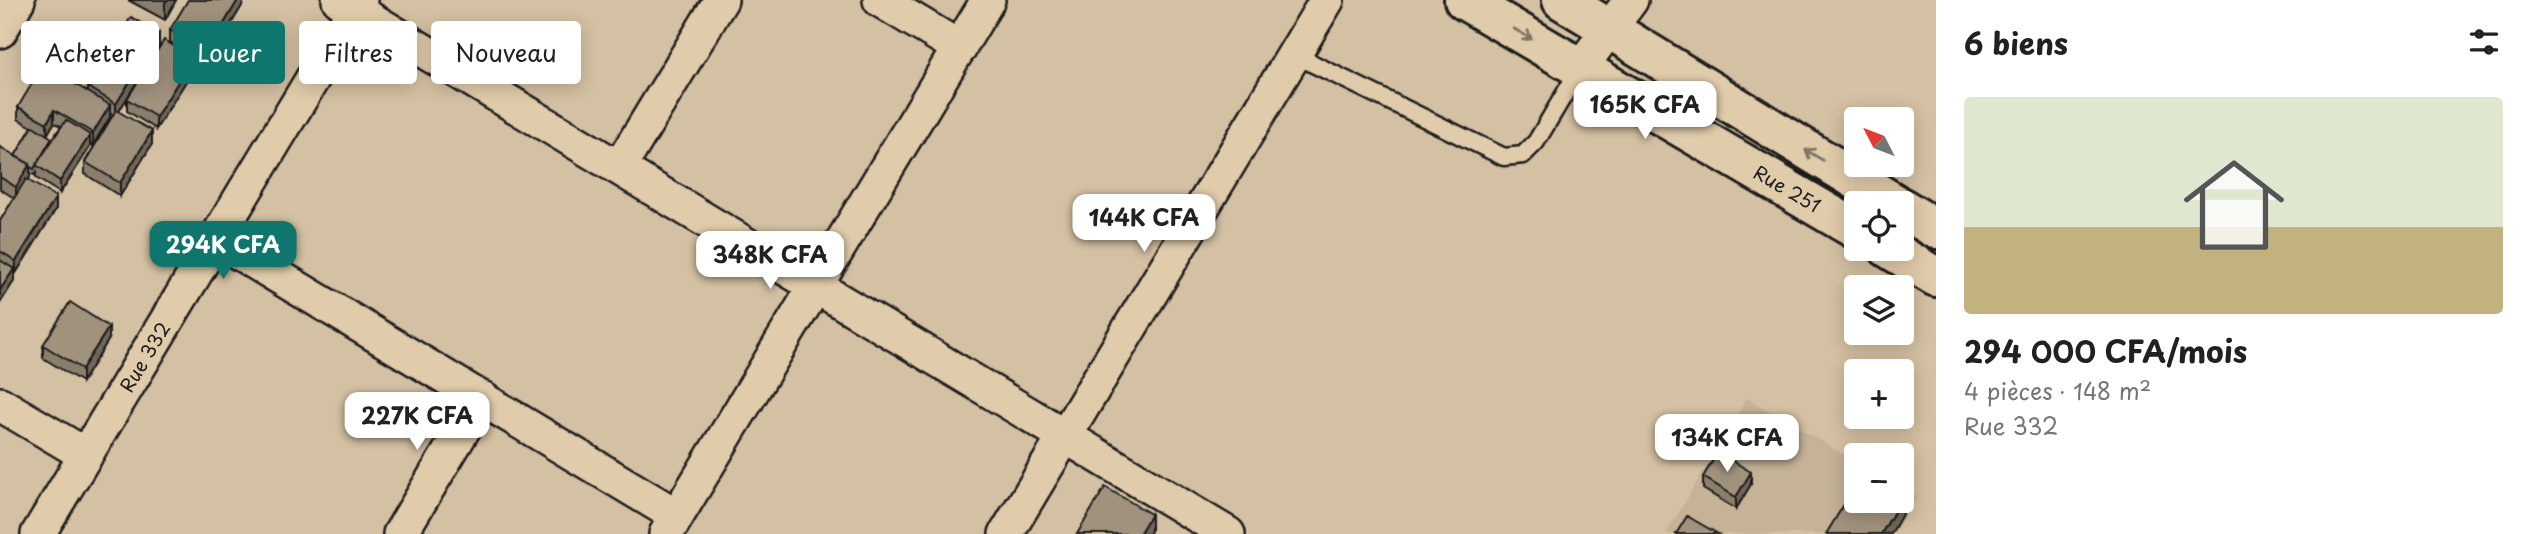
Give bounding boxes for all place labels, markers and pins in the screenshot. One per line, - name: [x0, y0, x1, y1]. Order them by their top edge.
- pin: 165K CFA: [1573, 82, 1717, 141]
- pin: 144K CFA: [1072, 194, 1216, 254]
- pin: 294K CFA: [151, 222, 295, 281]
- pin: 348K CFA: [698, 232, 842, 291]
- pin: 227K CFA: [345, 392, 489, 452]
- pin: 134K CFA: [1655, 414, 1799, 474]

